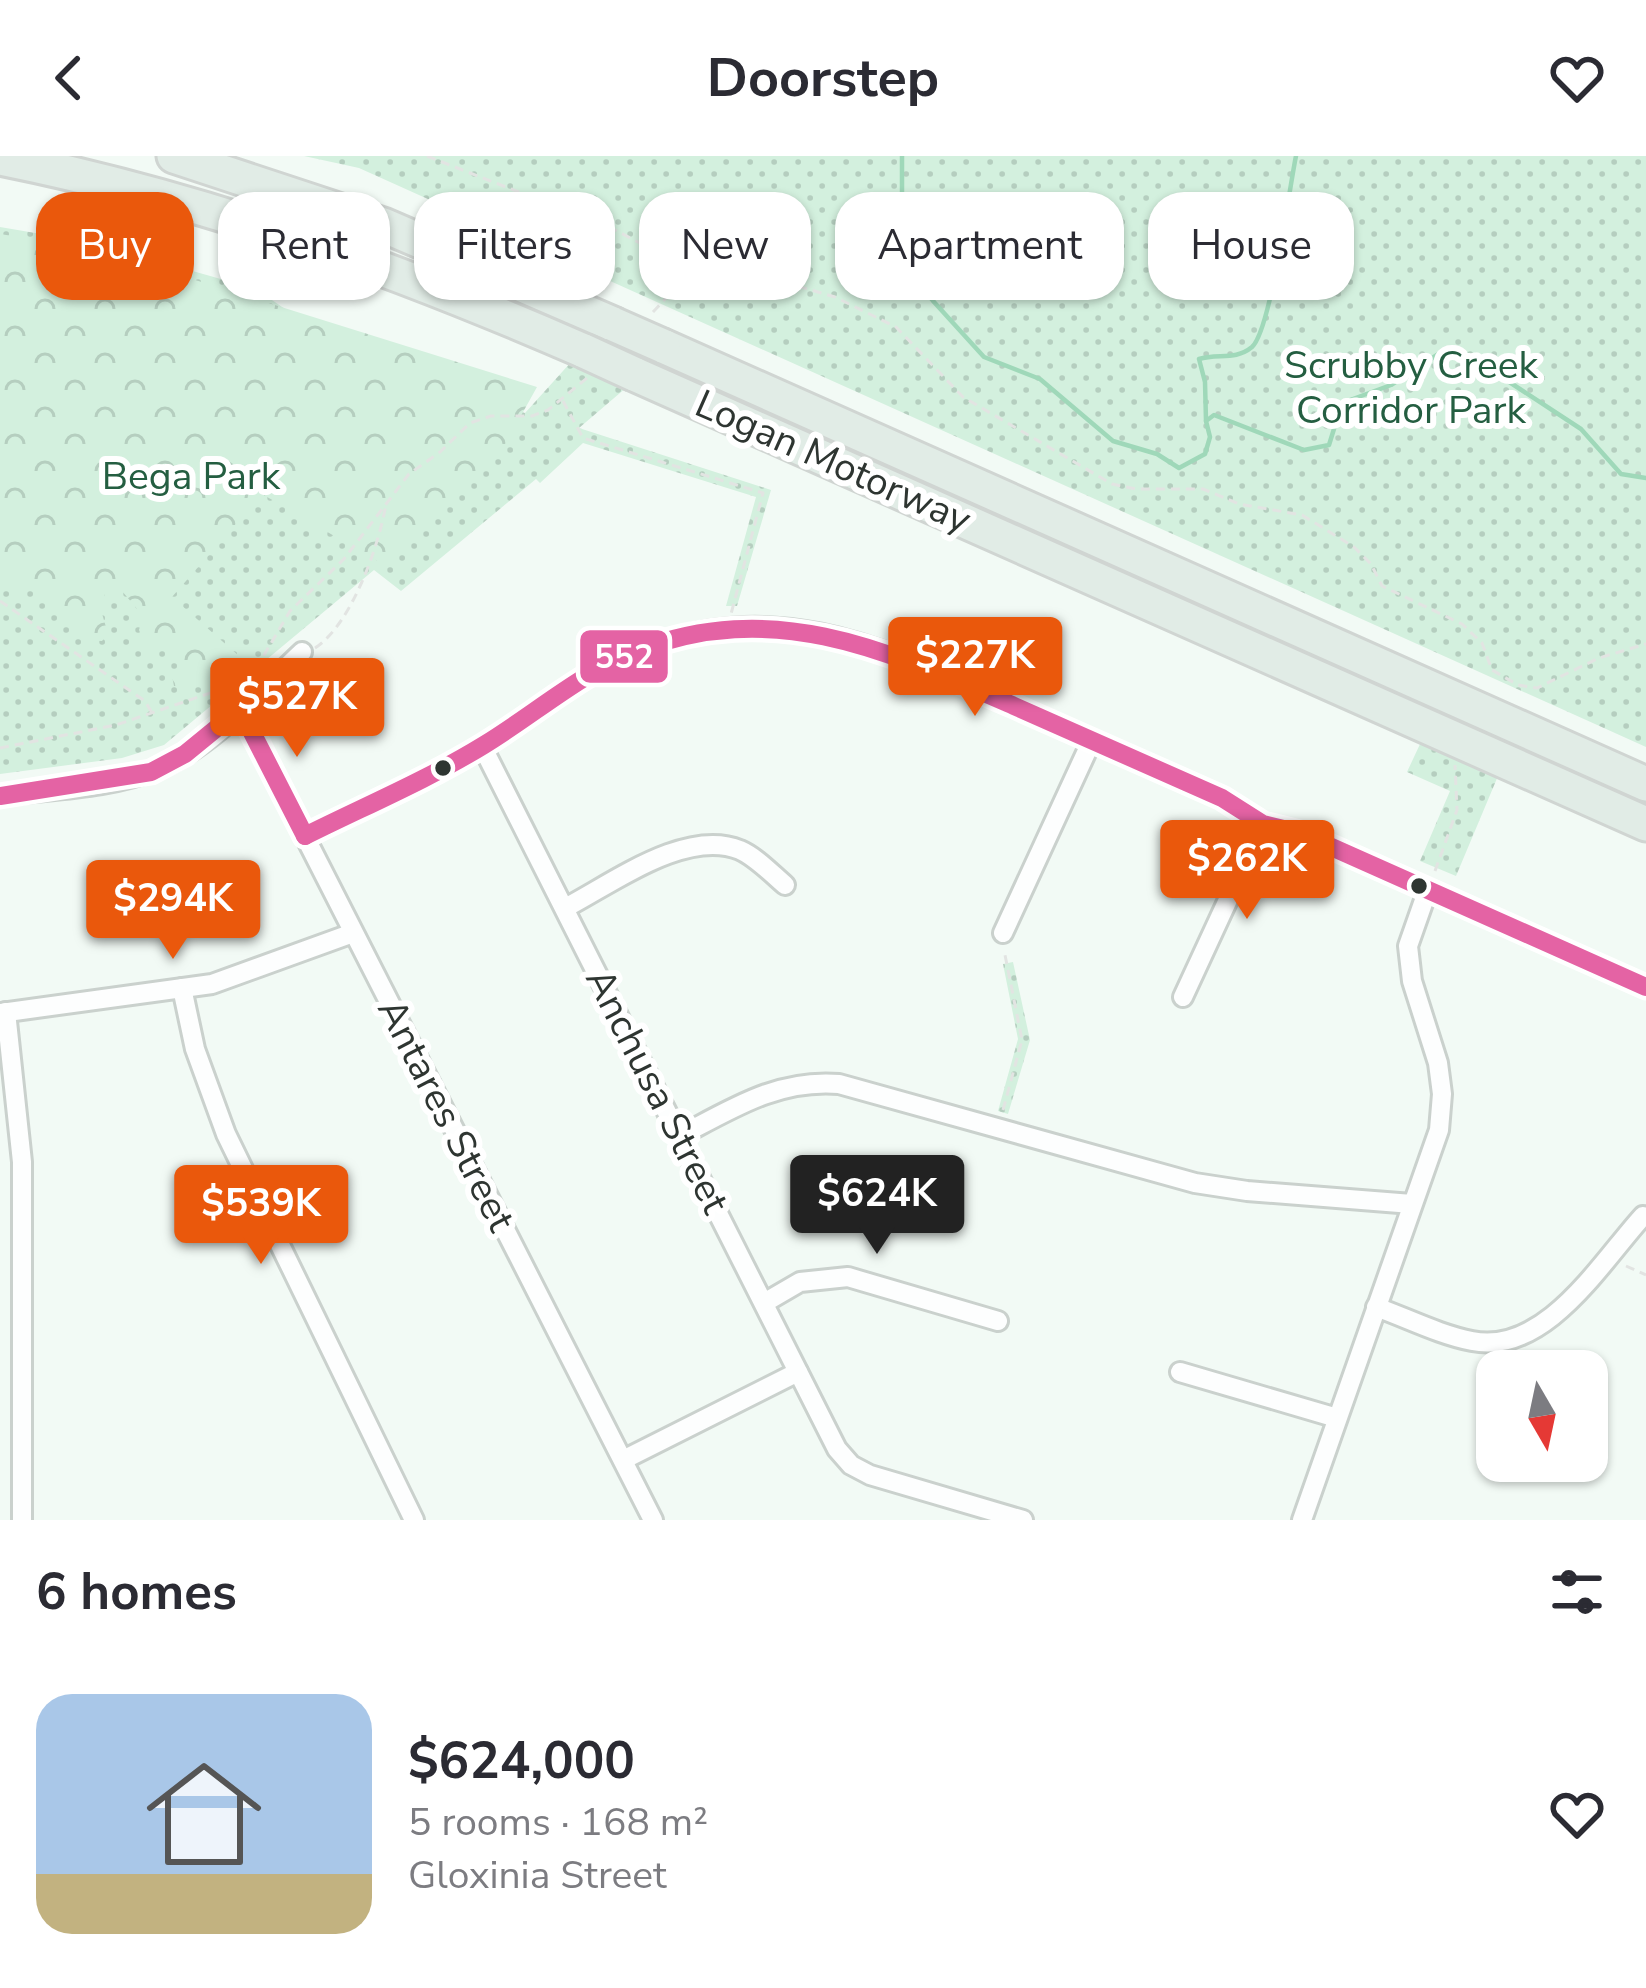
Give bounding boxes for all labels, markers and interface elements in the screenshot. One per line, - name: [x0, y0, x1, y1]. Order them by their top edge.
- text: Doorstep: [707, 41, 939, 115]
- icon: back: [36, 45, 102, 111]
- icon: heart: [1544, 45, 1610, 111]
- chip: Buy: [36, 192, 194, 300]
- chip: Rent: [218, 192, 390, 300]
- chip: Filters: [414, 192, 615, 300]
- chip: New: [639, 192, 811, 300]
- chip: Apartment: [835, 192, 1124, 300]
- chip: House: [1148, 192, 1354, 300]
- park label: Scrubby Creek Corridor Park: [1284, 339, 1539, 437]
- street label: Logan Motorway: [687, 378, 979, 546]
- park label: Bega Park: [102, 450, 281, 503]
- pin: $227K: [891, 617, 1059, 719]
- line badge: 552: [578, 628, 670, 685]
- text: $227K: [915, 629, 1035, 682]
- text: 552: [594, 635, 654, 680]
- pin: $527K: [213, 658, 381, 760]
- text: $527K: [237, 670, 357, 723]
- unlabelled marker: [432, 757, 454, 779]
- pin: $262K: [1163, 820, 1331, 922]
- text: $262K: [1187, 832, 1307, 885]
- pin: $294K: [89, 860, 257, 962]
- text: $294K: [113, 872, 233, 925]
- unlabelled marker: [1408, 875, 1430, 897]
- street label: Anchusa Street: [572, 959, 742, 1223]
- street label: Antares Street: [365, 990, 528, 1241]
- pin: $624K: [793, 1155, 961, 1257]
- pin: $539K: [177, 1165, 345, 1267]
- text: $624K: [817, 1167, 937, 1220]
- text: $539K: [201, 1177, 321, 1230]
- north arrow: [1476, 1350, 1608, 1482]
- map controls: [1476, 1350, 1608, 1482]
- text: 6 homes: [36, 1557, 237, 1627]
- icon: filters: [1544, 1559, 1610, 1625]
- text: $624,000: [408, 1726, 635, 1796]
- icon: home: [132, 1742, 276, 1886]
- icon: heart: [1544, 1781, 1610, 1847]
- text: 5 rooms · 168 m²: [408, 1796, 708, 1849]
- text: Gloxinia Street: [408, 1849, 667, 1902]

